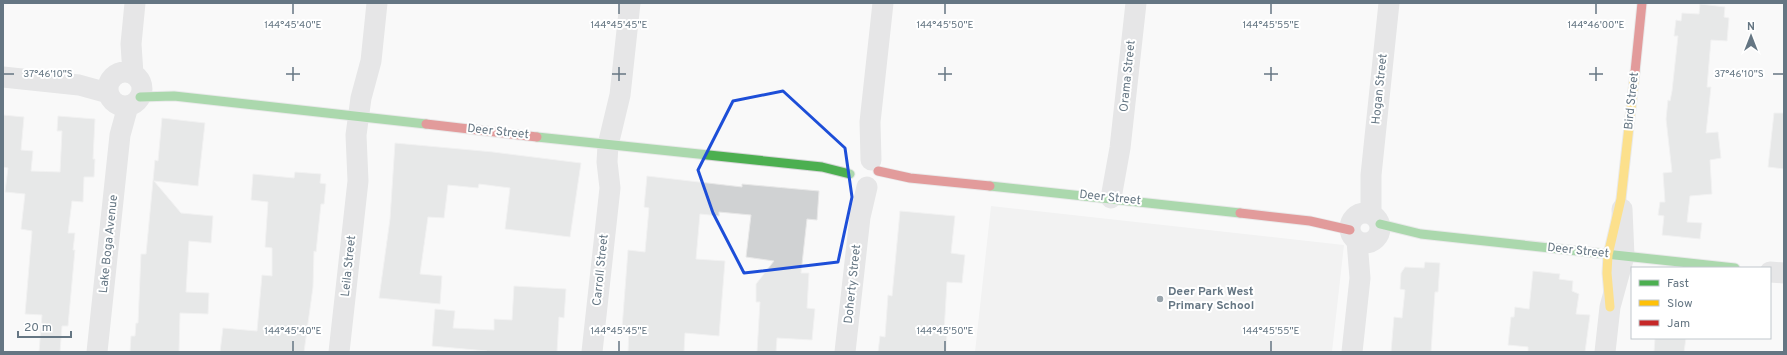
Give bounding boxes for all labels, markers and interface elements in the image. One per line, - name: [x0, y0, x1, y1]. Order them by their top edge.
- north arrow: [1731, 16, 1771, 56]
- text: 144°45'40"E: [264, 19, 322, 32]
- text: 144°45'45"E: [590, 19, 648, 32]
- text: 144°45'50"E: [916, 19, 974, 32]
- text: 144°45'55"E: [1242, 19, 1300, 32]
- text: 144°46'00"E: [1567, 19, 1625, 32]
- text: N: [1747, 20, 1755, 34]
- street label: Orama Street: [1116, 39, 1140, 113]
- street label: Hogan Street: [1368, 53, 1392, 125]
- text: 37°46'10"S: [23, 68, 73, 81]
- text: 37°46'10"S: [1714, 68, 1764, 81]
- street label: Bird Street: [1621, 71, 1643, 131]
- street label: Deer Street: [466, 121, 530, 143]
- street label: Deer Street: [1078, 187, 1142, 209]
- street label: Lake Boga Avenue: [96, 194, 122, 294]
- street label: Carroll Street: [589, 233, 613, 307]
- street label: Leila Street: [338, 235, 360, 297]
- street label: Deer Street: [1546, 240, 1610, 262]
- street label: Doherty Street: [841, 244, 865, 324]
- legend: [1631, 267, 1771, 339]
- text: Fast: [1667, 276, 1689, 292]
- place label: Deer Park West Primary School: [1168, 284, 1254, 314]
- marker: Deer Park West Primary School: [1155, 294, 1165, 304]
- text: Slow: [1667, 296, 1693, 312]
- scale bar: [18, 313, 71, 339]
- text: Jam: [1667, 316, 1690, 332]
- text: 20 m: [24, 320, 52, 336]
- text: 144°45'40"E: [264, 325, 322, 338]
- text: 144°45'45"E: [590, 325, 648, 338]
- text: 144°45'50"E: [916, 325, 974, 338]
- text: 144°45'55"E: [1242, 325, 1300, 338]

